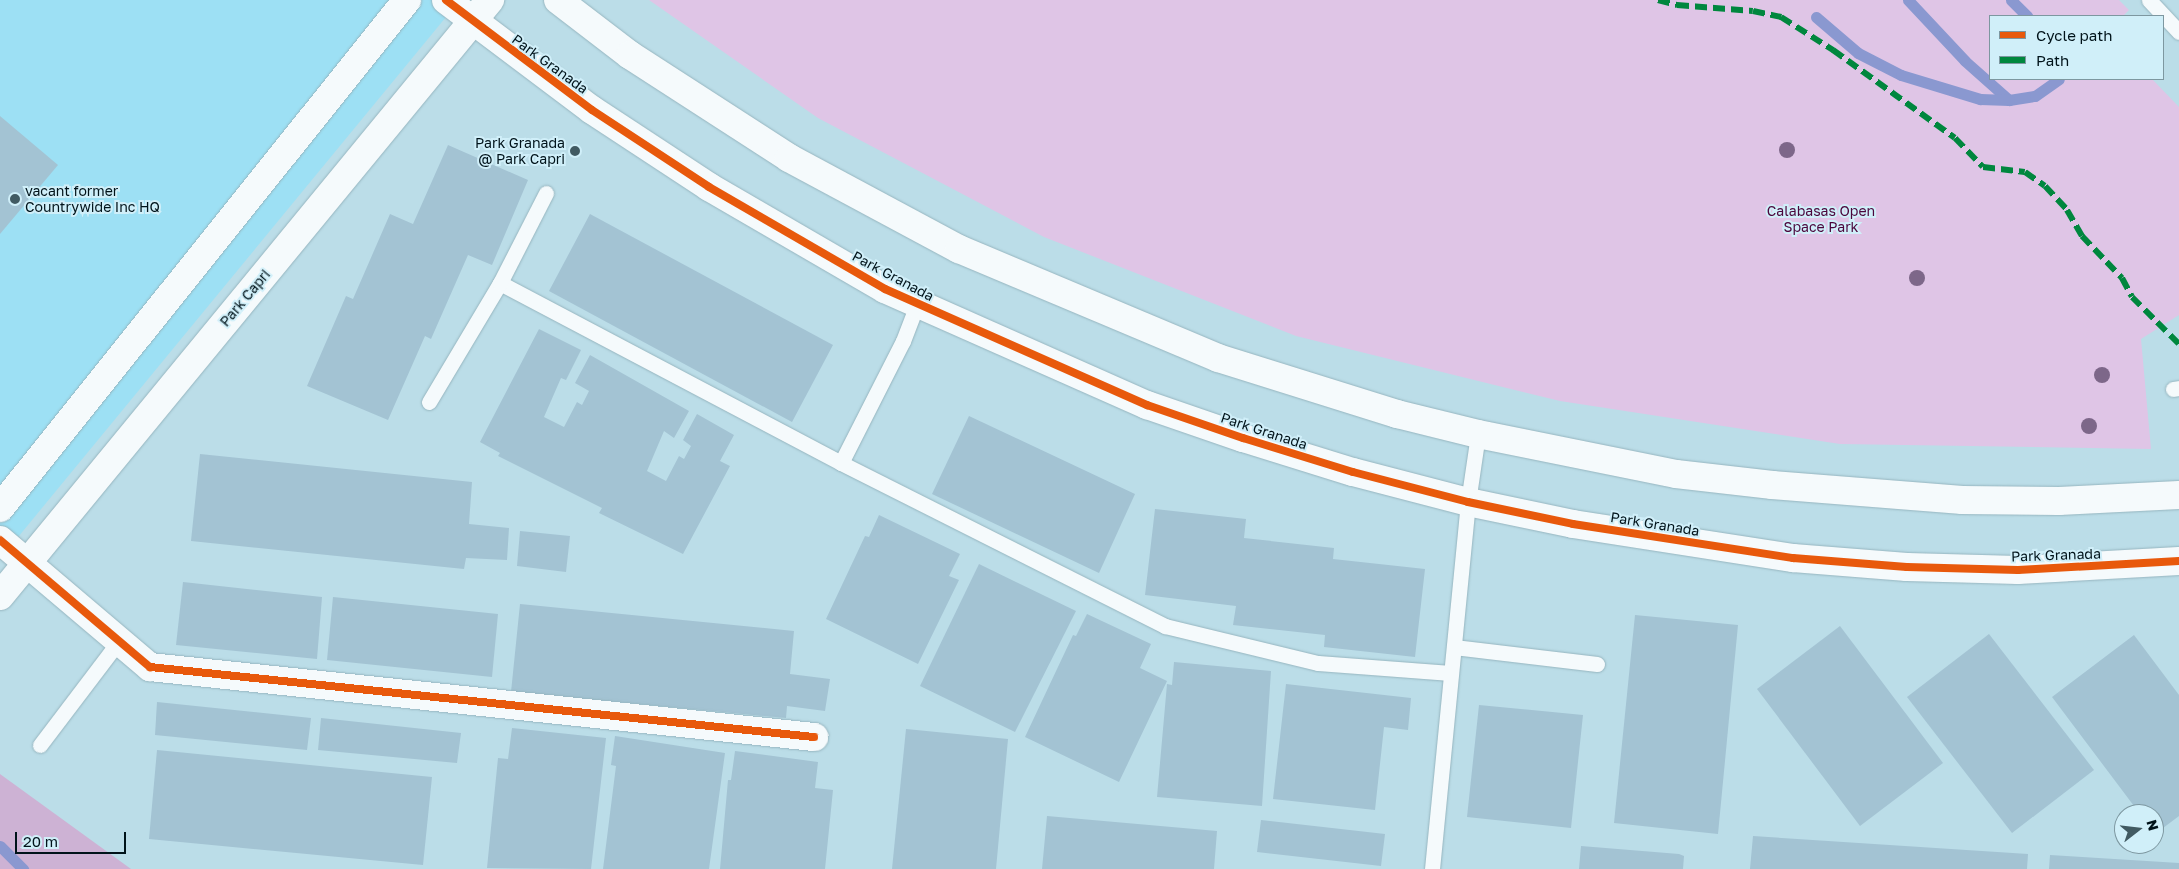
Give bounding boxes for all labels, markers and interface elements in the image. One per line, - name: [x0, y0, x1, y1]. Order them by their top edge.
- legend: [1989, 15, 2164, 80]
- text: Cycle path: [2036, 26, 2112, 44]
- street label: Park Granada: [509, 31, 591, 97]
- text: Path: [2036, 51, 2069, 69]
- place label: Park Granada @ Park Capri: [475, 135, 565, 168]
- marker: Park Granada @ Park Capri: [569, 145, 581, 157]
- place label: vacant former Countrywide Inc HQ: [25, 183, 160, 216]
- marker: vacant former Countrywide Inc HQ: [9, 193, 21, 205]
- park label: Calabasas Open Space Park: [1767, 203, 1875, 236]
- street label: Park Granada: [849, 247, 937, 305]
- street label: Park Capri: [216, 266, 274, 330]
- street label: Park Granada: [1219, 409, 1309, 453]
- street label: Park Granada: [1609, 509, 1701, 539]
- street label: Park Granada: [2011, 545, 2101, 565]
- north arrow: [2114, 804, 2164, 854]
- text: N: [2143, 818, 2163, 832]
- scale bar: [18, 822, 129, 854]
- text: 20 m: [23, 832, 58, 850]

